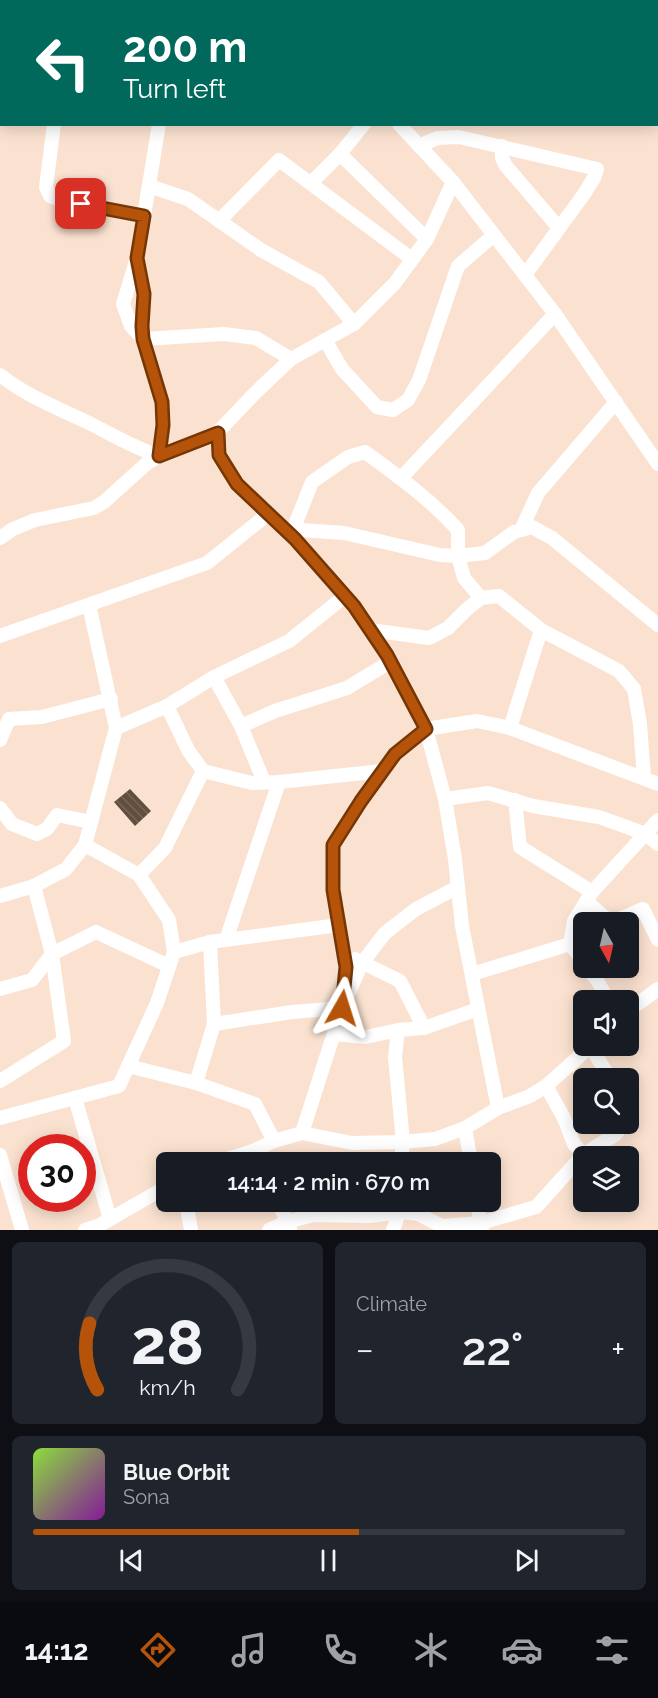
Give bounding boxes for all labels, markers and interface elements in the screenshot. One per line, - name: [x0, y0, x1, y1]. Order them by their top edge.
- text: 200 m: [123, 23, 247, 72]
- icon: left: [24, 24, 102, 102]
- text: Turn left: [123, 73, 226, 104]
- pin: [55, 178, 106, 229]
- icon: arrive: [64, 187, 97, 220]
- north arrow: [573, 912, 639, 978]
- map controls: [573, 912, 639, 1212]
- position arrow: [310, 976, 374, 1040]
- button: sound: [573, 990, 639, 1056]
- button: search: [573, 1068, 639, 1134]
- speed limit sign: 30: [18, 1134, 96, 1212]
- button: layers: [573, 1146, 639, 1212]
- text: 14:14 · 2 min · 670 m: [227, 1169, 430, 1195]
- text: Climate: [356, 1292, 427, 1316]
- text: 28: [131, 1305, 204, 1379]
- text: 22°: [462, 1323, 523, 1376]
- text: −: [356, 1330, 374, 1369]
- text: +: [611, 1330, 625, 1369]
- text: km/h: [139, 1375, 196, 1400]
- text: Blue Orbit: [123, 1459, 230, 1485]
- text: Sona: [123, 1485, 170, 1509]
- icon: previous: [115, 1544, 148, 1577]
- icon: pause: [312, 1544, 345, 1577]
- icon: next: [510, 1544, 543, 1577]
- icon: directions: [137, 1629, 179, 1671]
- icon: music: [228, 1629, 270, 1671]
- icon: phone: [319, 1629, 361, 1671]
- icon: climate: [410, 1629, 452, 1671]
- icon: car: [501, 1629, 543, 1671]
- icon: filters: [591, 1629, 633, 1671]
- text: 14:12: [24, 1635, 88, 1666]

